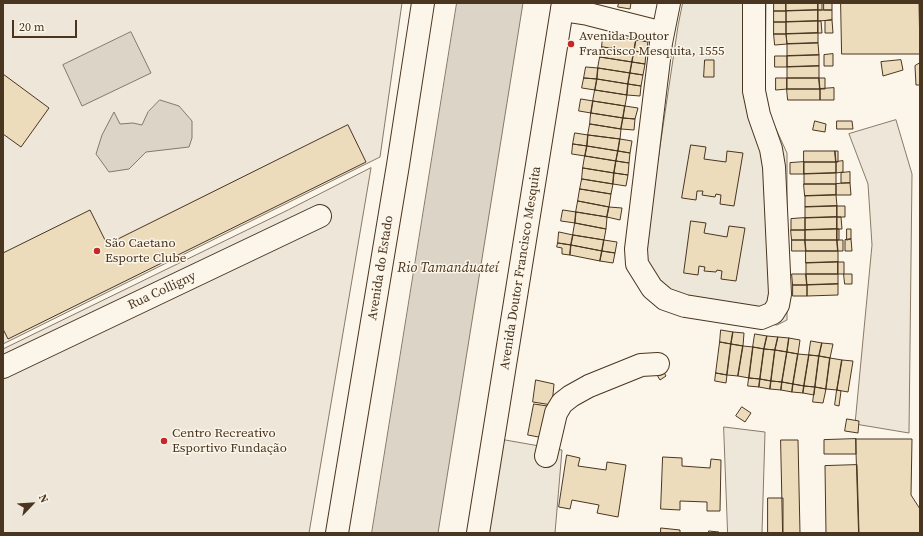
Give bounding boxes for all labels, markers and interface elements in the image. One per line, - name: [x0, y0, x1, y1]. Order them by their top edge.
- scale bar: [14, 12, 79, 38]
- text: 20 m: [19, 19, 45, 35]
- place label: Avenida Doutor Francisco Mesquita, 1555: [579, 29, 725, 60]
- marker: Avenida Doutor Francisco Mesquita, 1555: [566, 39, 576, 49]
- street label: Avenida Doutor Francisco Mesquita: [497, 165, 545, 371]
- street label: Avenida do Estado: [365, 215, 397, 321]
- place label: São Caetano Esporte Clube: [105, 236, 186, 267]
- marker: São Caetano Esporte Clube: [92, 246, 102, 256]
- water label: Rio Tamanduateí: [397, 260, 499, 276]
- street label: Rua Colligny: [126, 268, 198, 314]
- place label: Centro Recreativo Esportivo Fundação: [172, 426, 287, 457]
- marker: Centro Recreativo Esportivo Fundação: [159, 436, 169, 446]
- north arrow: [12, 484, 52, 524]
- text: N: [35, 492, 52, 506]

